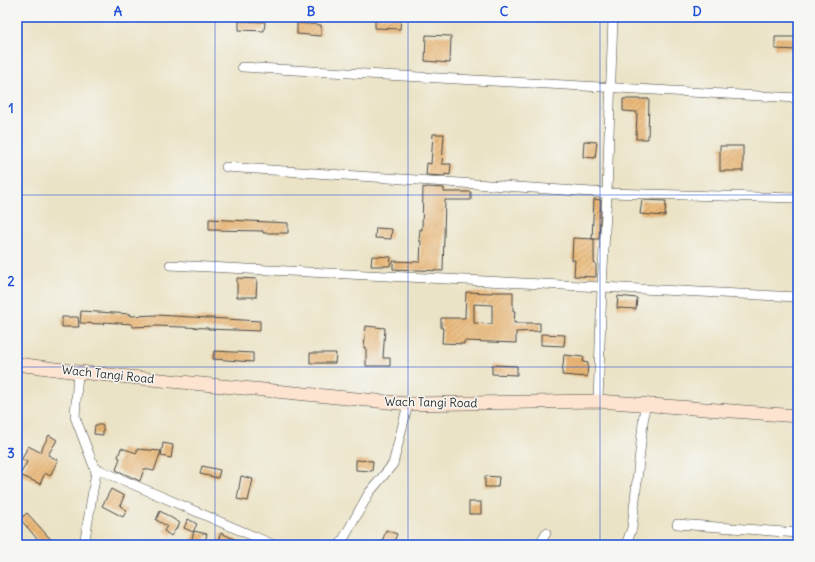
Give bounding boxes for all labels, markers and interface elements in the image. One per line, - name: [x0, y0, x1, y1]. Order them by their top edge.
- text: A: [114, 3, 123, 20]
- text: B: [307, 3, 316, 20]
- text: C: [500, 3, 509, 20]
- text: D: [692, 3, 702, 20]
- text: 1: [8, 100, 14, 117]
- text: 2: [7, 273, 15, 290]
- street label: Wach Tangi Road: [61, 362, 155, 386]
- street label: Wach Tangi Road: [384, 394, 478, 410]
- text: 3: [7, 445, 15, 462]

